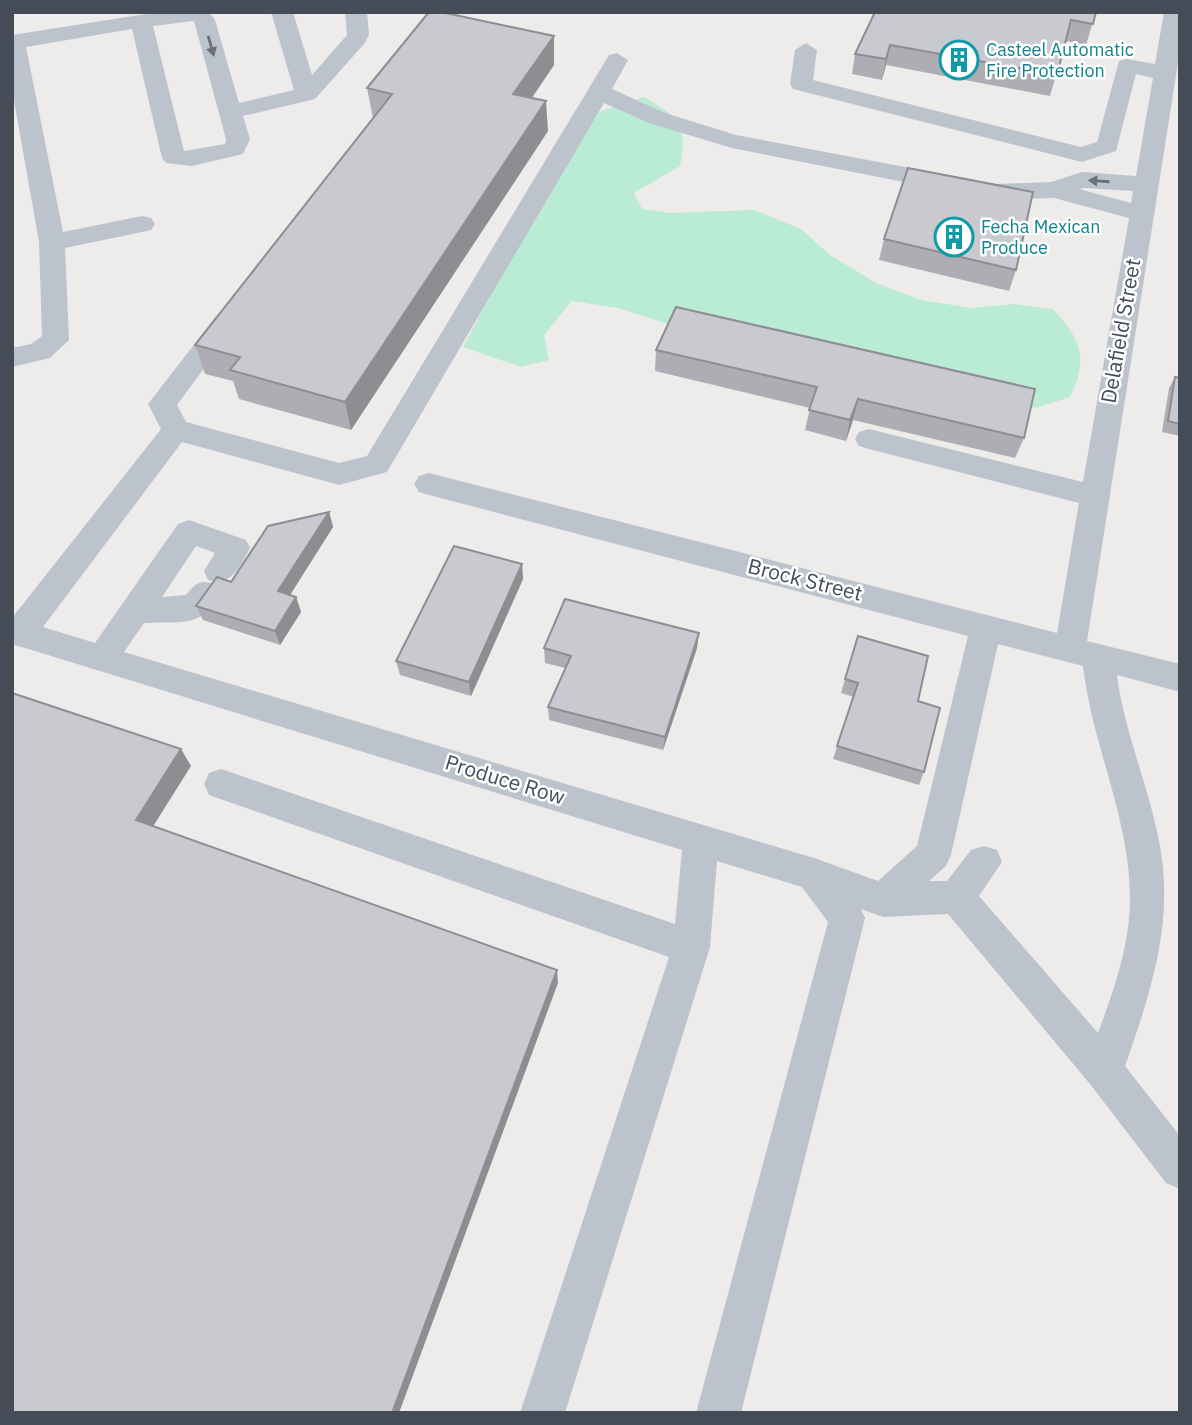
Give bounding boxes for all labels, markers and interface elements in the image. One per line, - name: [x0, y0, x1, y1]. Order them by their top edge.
- one-way arrow: [206, 35, 217, 57]
- place label: Casteel Automatic Fire Protection: [986, 38, 1134, 82]
- building icon: Casteel Automatic Fire Protection: [938, 39, 980, 81]
- one-way arrow: [1088, 175, 1110, 186]
- place label: Fecha Mexican Produce: [981, 215, 1100, 259]
- building icon: Fecha Mexican Produce: [933, 216, 975, 258]
- street label: Delafield Street: [1094, 256, 1147, 405]
- street label: Brock Street: [745, 551, 866, 607]
- street label: Produce Row: [442, 748, 569, 811]

